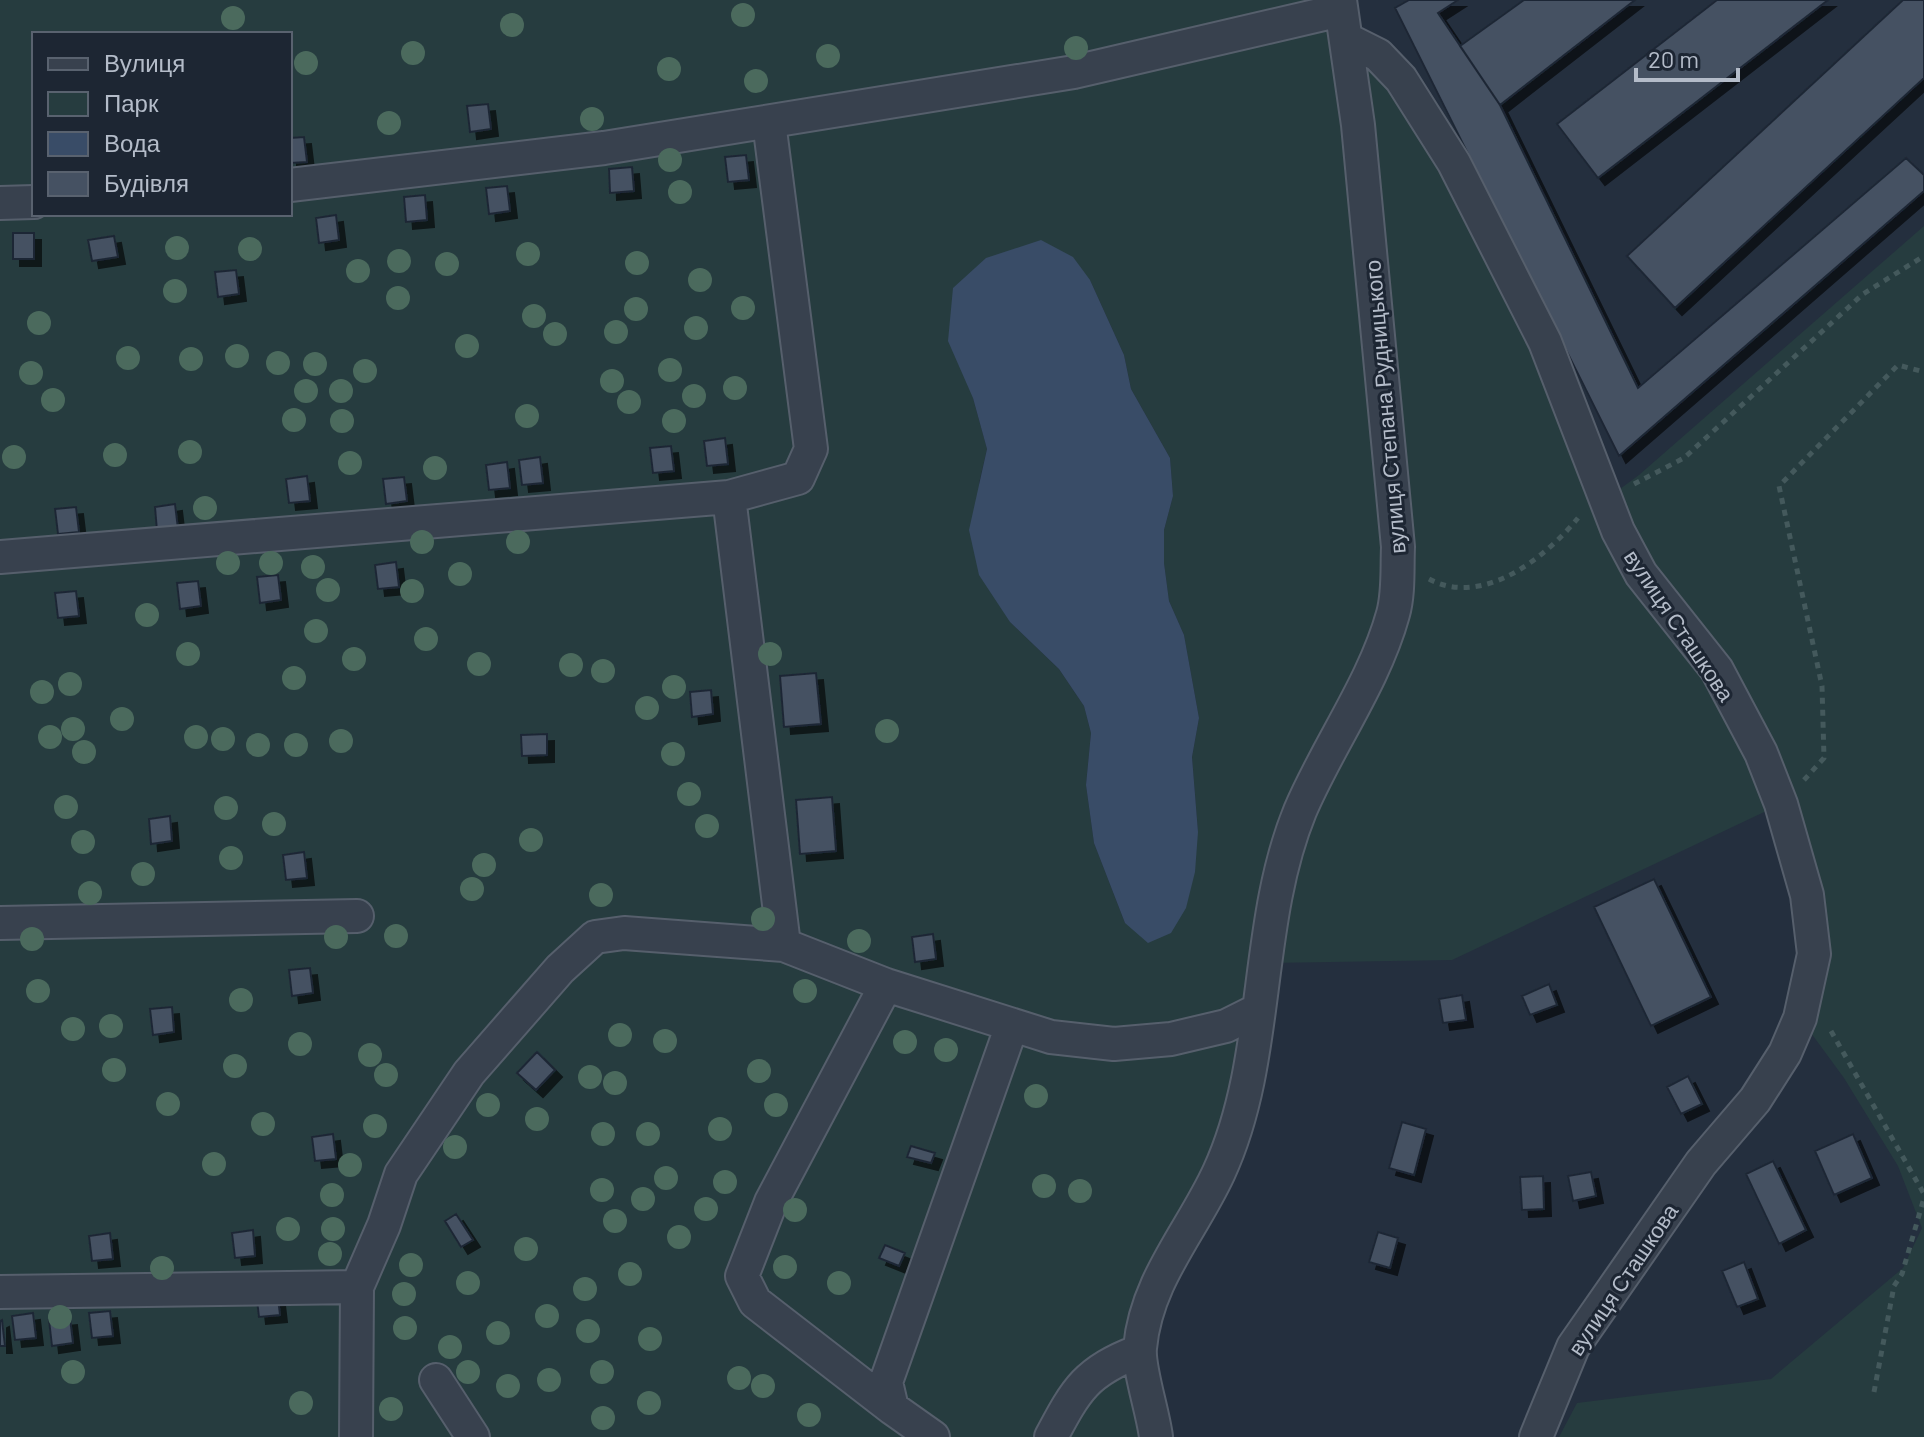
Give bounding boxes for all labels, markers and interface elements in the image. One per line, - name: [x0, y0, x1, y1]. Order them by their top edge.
- legend: [32, 32, 292, 216]
- scale bar: [1636, 32, 1738, 82]
- text: 20 m: [1648, 44, 1699, 73]
- text: Вулиця: [104, 48, 185, 77]
- text: Парк: [104, 88, 159, 117]
- text: Вода: [104, 128, 161, 157]
- text: Будівля: [104, 168, 189, 197]
- street label: вулиця Степана Рудницького: [1358, 259, 1411, 555]
- street label: вулиця Сташкова: [1619, 544, 1741, 707]
- street label: вулиця Сташкова: [1562, 1198, 1684, 1360]

